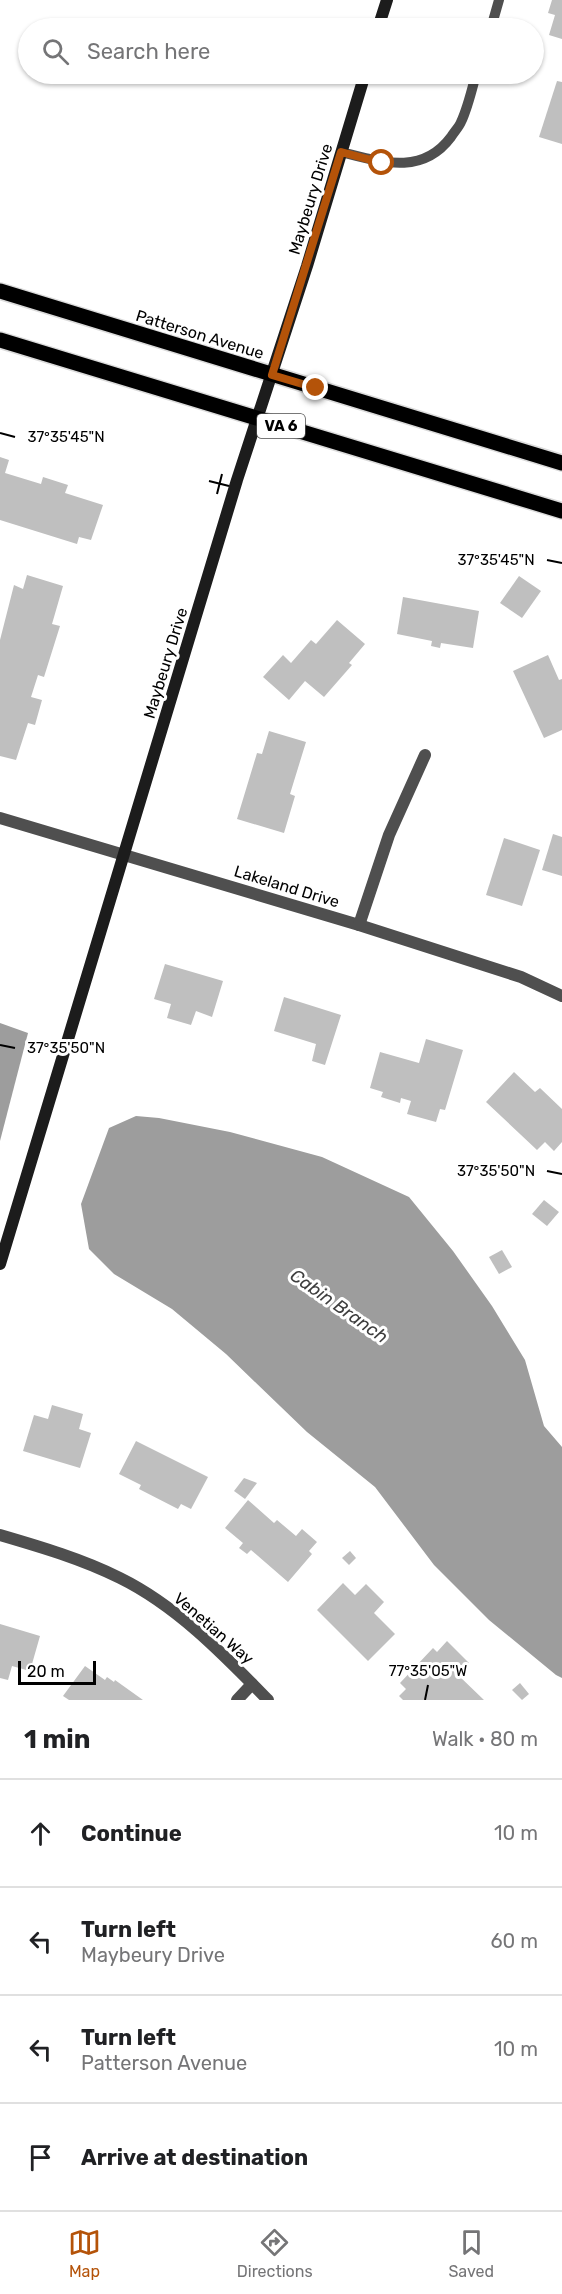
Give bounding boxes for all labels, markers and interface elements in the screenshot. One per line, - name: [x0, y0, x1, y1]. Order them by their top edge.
- search box: [18, 18, 544, 84]
- icon: search: [39, 35, 72, 68]
- text: Search here: [87, 38, 210, 65]
- street label: Maybeury Drive: [285, 141, 336, 257]
- route start: [368, 149, 394, 175]
- street label: Patterson Avenue: [133, 306, 266, 363]
- route end: [302, 374, 328, 400]
- road number: VA 6: [257, 414, 305, 438]
- text: 37°35'45"N: [27, 428, 105, 446]
- text: 37°35'45"N: [457, 551, 535, 569]
- street label: Maybeury Drive: [140, 605, 191, 721]
- street label: Lakeland Drive: [232, 861, 342, 912]
- text: 37°35'50"N: [27, 1039, 105, 1057]
- text: 37°35'50"N: [457, 1162, 535, 1180]
- water label: Cabin Branch: [286, 1264, 392, 1348]
- street label: Venetian Way: [170, 1589, 258, 1668]
- scale bar: [18, 1658, 96, 1686]
- text: 20 m: [27, 1662, 65, 1681]
- text: 77°35'05"W: [389, 1662, 467, 1680]
- text: 1 min: [24, 1724, 90, 1755]
- text: Walk · 80 m: [432, 1727, 538, 1751]
- icon: ahead: [24, 1817, 57, 1850]
- text: Continue: [81, 1820, 182, 1847]
- text: 10 m: [494, 1821, 538, 1845]
- text: Turn left: [81, 1916, 176, 1943]
- icon: left: [24, 1925, 57, 1958]
- text: 60 m: [491, 1929, 538, 1953]
- text: Maybeury Drive: [81, 1943, 225, 1967]
- text: Turn left: [81, 2024, 176, 2051]
- icon: left: [24, 2033, 57, 2066]
- text: 10 m: [494, 2037, 538, 2061]
- text: Patterson Avenue: [81, 2051, 247, 2075]
- icon: arrive: [24, 2141, 57, 2174]
- text: Arrive at destination: [81, 2144, 308, 2171]
- tab: Map: [68, 2226, 101, 2281]
- tab: Directions: [237, 2226, 313, 2281]
- tab: Saved: [448, 2226, 494, 2281]

